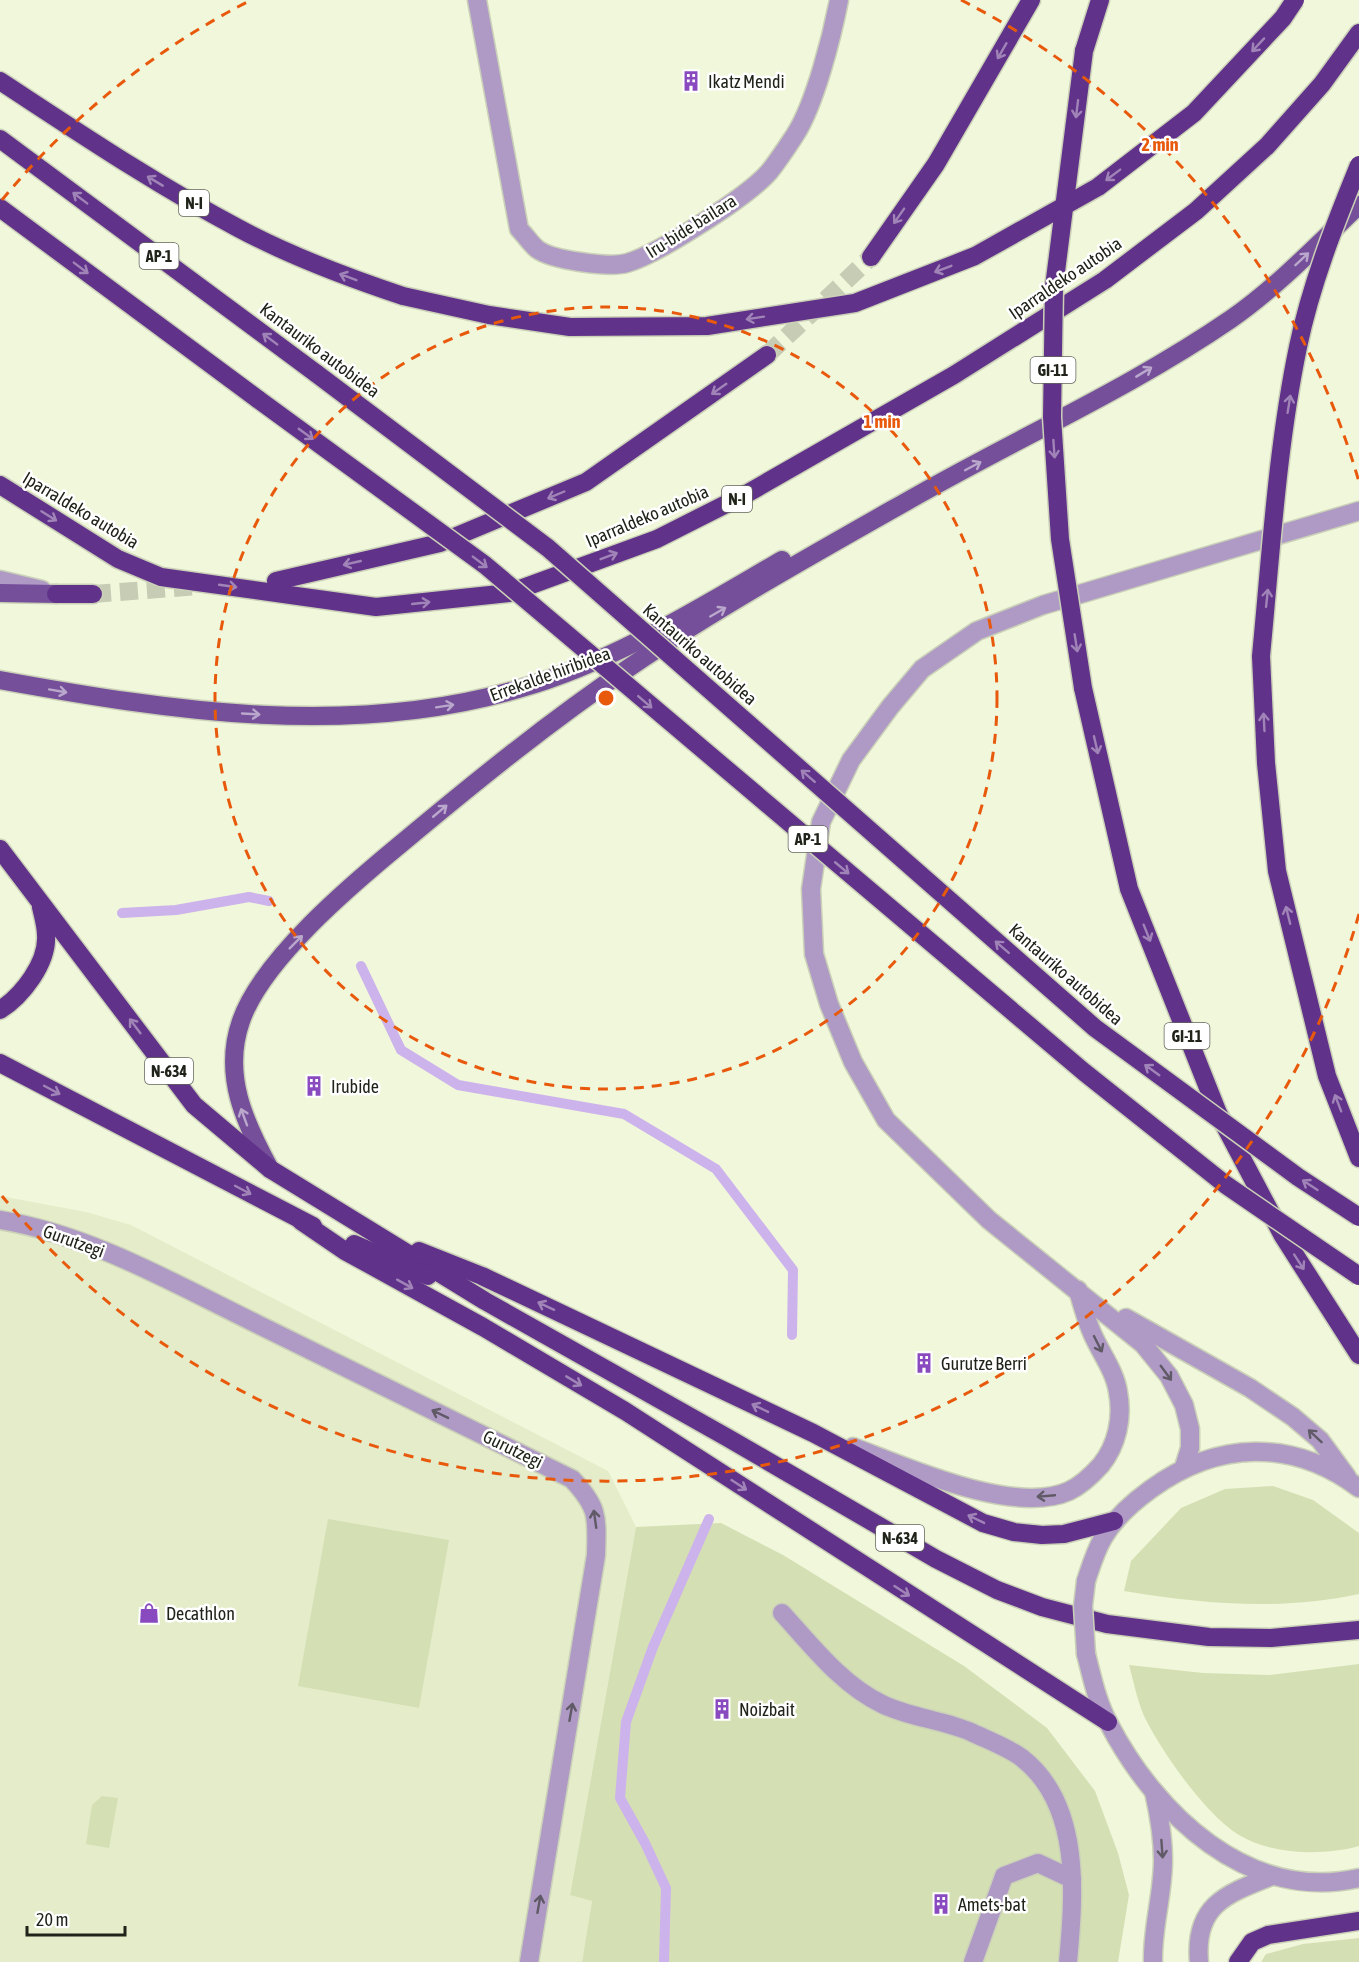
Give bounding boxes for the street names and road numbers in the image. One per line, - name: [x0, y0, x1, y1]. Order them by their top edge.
- road number: N-I: [179, 190, 209, 216]
- street label: Iru-bide bailara: [642, 190, 740, 262]
- street label: Iparraldeko autobia: [1005, 233, 1125, 323]
- road number: AP-1: [140, 243, 178, 269]
- street label: Kantauriko autobidea: [256, 298, 384, 402]
- road number: GI-11: [1030, 357, 1076, 383]
- street label: Iparraldeko autobia: [19, 467, 143, 553]
- street label: Iparraldeko autobia: [582, 481, 712, 551]
- road number: N-I: [722, 486, 752, 512]
- street label: Kantauriko autobidea: [639, 599, 761, 709]
- street label: Errekalde hiribidea: [487, 642, 613, 706]
- road number: AP-1: [788, 826, 828, 852]
- street label: Kantauriko autobidea: [1005, 919, 1127, 1029]
- road number: GI-11: [1164, 1023, 1210, 1049]
- road number: N-634: [145, 1058, 193, 1084]
- street label: Gurutzegi: [40, 1220, 108, 1262]
- street label: Gurutzegi: [480, 1426, 546, 1472]
- road number: N-634: [876, 1525, 924, 1551]

